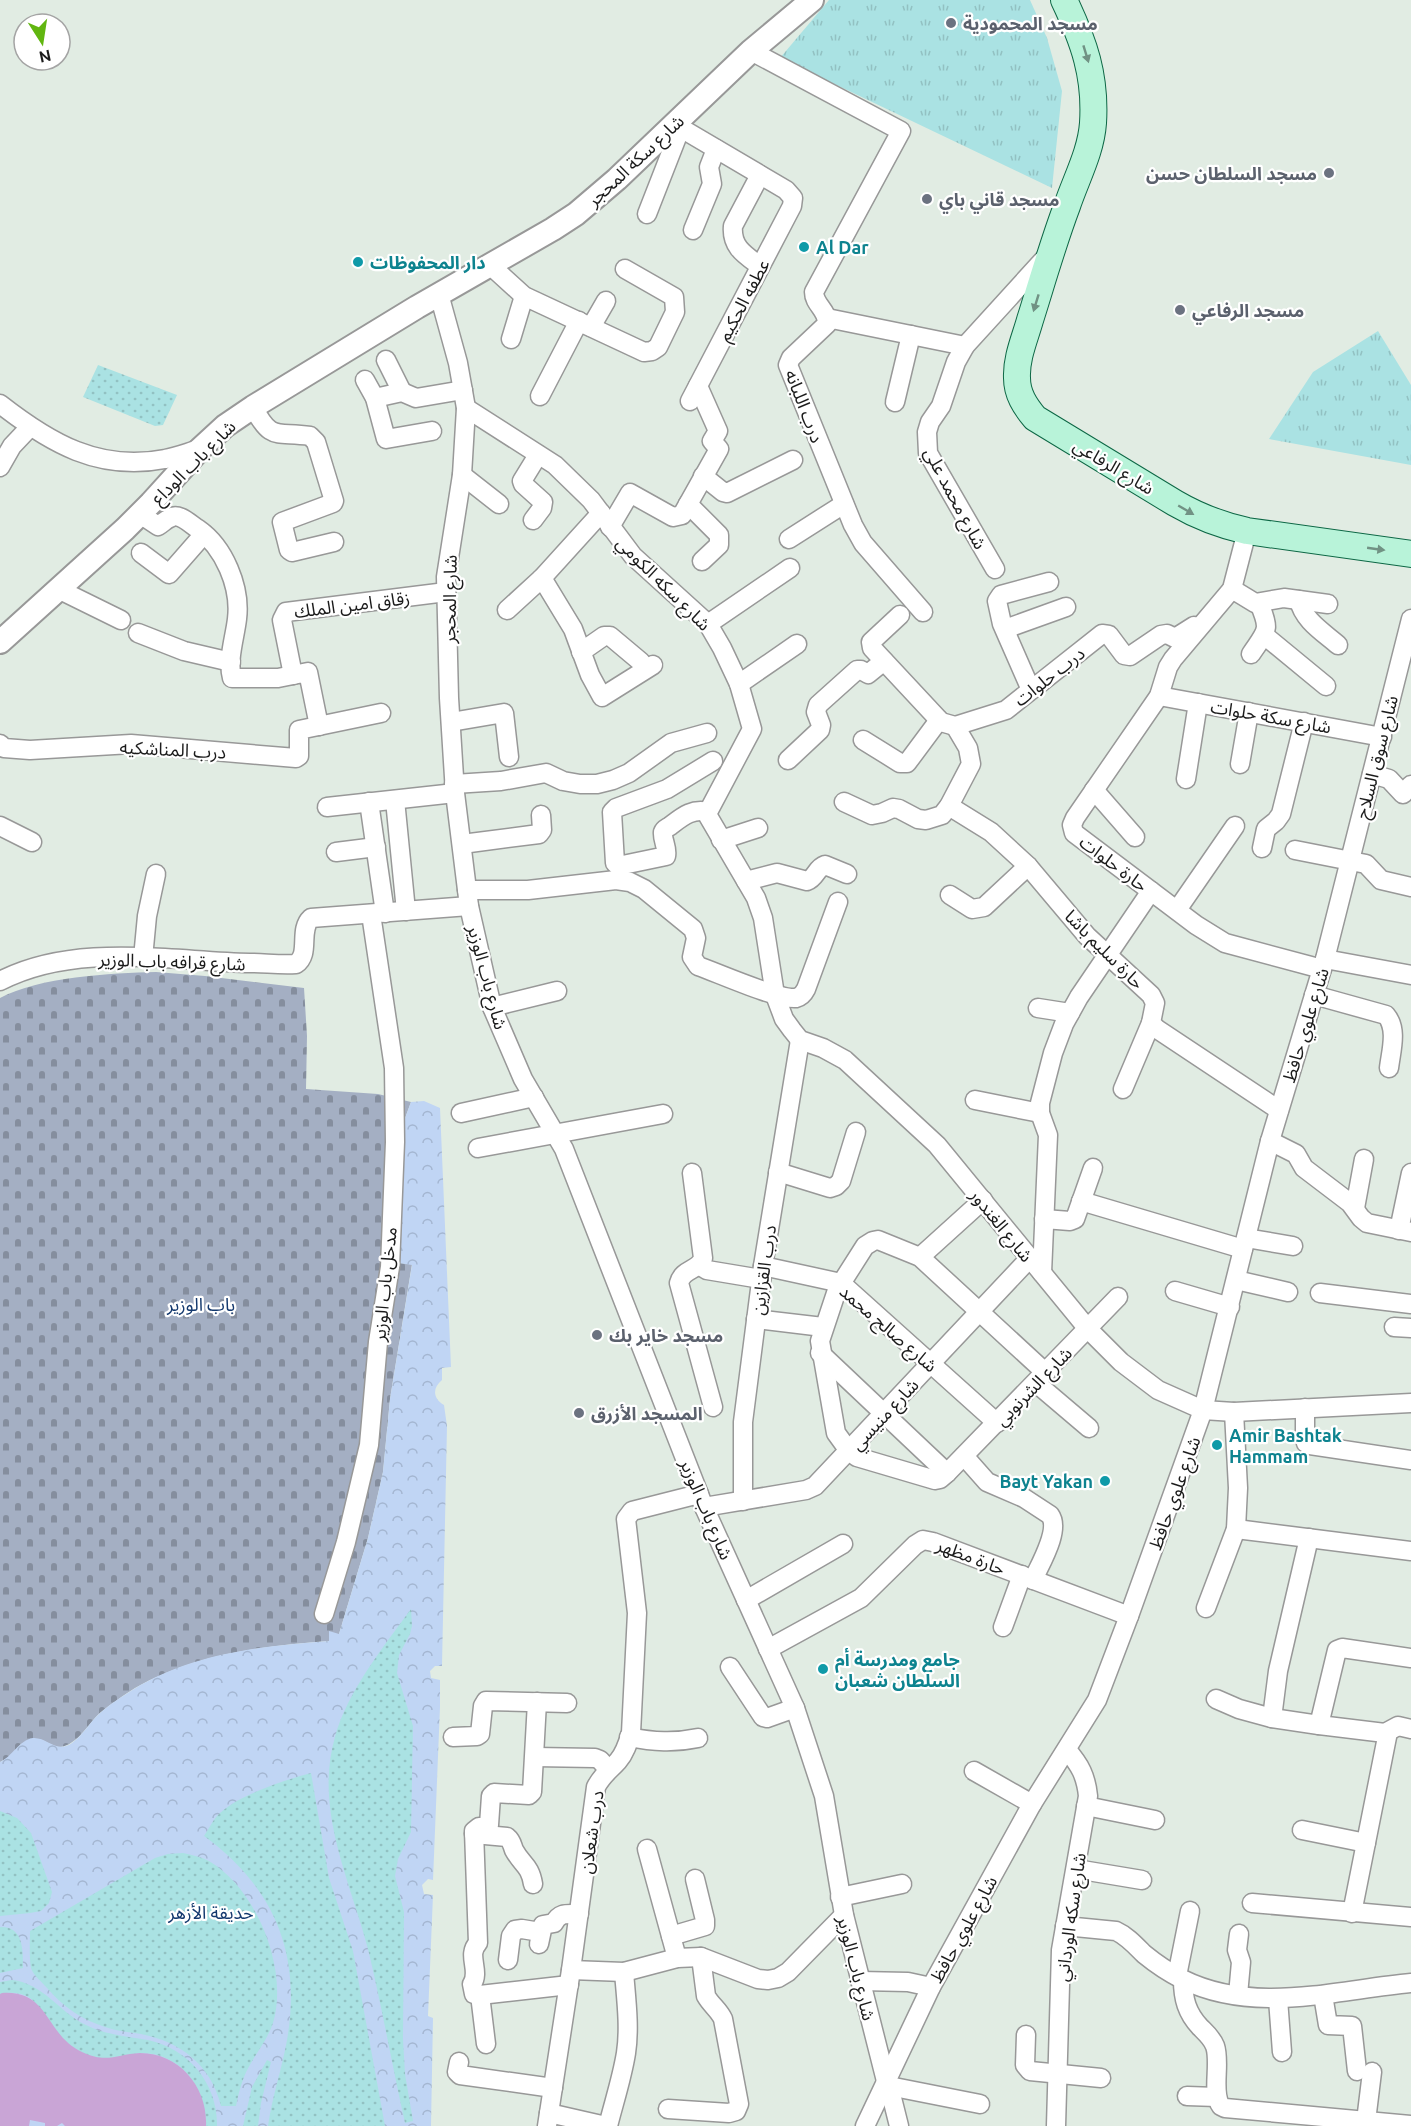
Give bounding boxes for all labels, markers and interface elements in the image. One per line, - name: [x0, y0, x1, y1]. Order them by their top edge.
- north arrow: [12, 12, 72, 72]
- place label: مسجد المحمودية: [963, 13, 1098, 34]
- marker: مسجد المحمودية: [944, 16, 958, 30]
- one-way arrow: [1082, 45, 1091, 63]
- text: N: [37, 47, 53, 67]
- street label: شارع سكة المحجر: [582, 110, 691, 214]
- place label: مسجد السلطان حسن: [1146, 163, 1317, 184]
- marker: مسجد السلطان حسن: [1322, 166, 1336, 180]
- place label: مسجد قاني باي: [939, 189, 1060, 214]
- marker: مسجد قاني باي: [920, 192, 934, 206]
- place label: Al Dar: [816, 237, 869, 257]
- marker: Al Dar: [797, 240, 811, 254]
- place label: دار المحفوظات: [370, 252, 486, 274]
- marker: دار المحفوظات: [351, 255, 365, 269]
- street label: عطفه الحكيم: [713, 256, 776, 346]
- one-way arrow: [1030, 294, 1040, 312]
- place label: مسجد الرفاعي: [1192, 300, 1304, 325]
- marker: مسجد الرفاعي: [1173, 303, 1187, 317]
- street label: درب اللبانه: [780, 367, 828, 446]
- street label: شارع باب الوداع: [147, 416, 243, 512]
- street label: شارع الرفاعي: [1068, 434, 1158, 502]
- street label: شارع محمد علي: [916, 444, 991, 554]
- one-way arrow: [1178, 505, 1195, 515]
- street label: شارع سكه الكومي: [609, 532, 715, 638]
- one-way arrow: [1367, 544, 1386, 554]
- street label: شارع المحجر: [438, 555, 465, 645]
- street label: زقاق امين الملك: [293, 587, 411, 623]
- street label: درب حلوات: [1010, 642, 1089, 711]
- street label: شارع سوق السلاح: [1351, 693, 1406, 822]
- street label: شارع سكة حلوات: [1208, 696, 1333, 741]
- street label: درب المناشكيه: [119, 736, 227, 764]
- street label: حارة حلوات: [1075, 831, 1152, 897]
- street label: حارة سليم باشا: [1059, 905, 1149, 995]
- street label: شارع باب الوزير: [459, 922, 512, 1033]
- street label: شارع قرافه باب الوزير: [97, 948, 246, 979]
- street label: شارع علوي حافظ: [1278, 965, 1337, 1086]
- street label: شارع الغندور: [962, 1184, 1037, 1269]
- street label: درب القزازين: [747, 1224, 781, 1317]
- street label: مدخل باب الوزير: [368, 1226, 402, 1343]
- street label: شارع صالح محمد: [833, 1280, 942, 1379]
- park label: باب الوزير: [166, 1294, 235, 1316]
- place label: مسجد خاير بك: [609, 1325, 723, 1347]
- marker: مسجد خاير بك: [590, 1328, 604, 1342]
- street label: شارع الشرنوبي: [991, 1343, 1079, 1433]
- street label: شارع منيسي: [846, 1374, 926, 1457]
- place label: المسجد الأزرق: [591, 1403, 703, 1425]
- marker: المسجد الأزرق: [572, 1406, 586, 1420]
- place label: Amir Bashtak Hammam: [1229, 1425, 1342, 1466]
- street label: شارع علوي حافظ: [1144, 1434, 1208, 1554]
- marker: Amir Bashtak Hammam: [1210, 1438, 1224, 1452]
- street label: شارع باب الوزير: [672, 1455, 737, 1564]
- place label: Bayt Yakan: [999, 1471, 1093, 1491]
- marker: Bayt Yakan: [1098, 1474, 1112, 1488]
- street label: حارة مظهر: [932, 1533, 1008, 1580]
- place label: جامع ومدرسة أم السلطان شعبان: [835, 1647, 960, 1691]
- marker: جامع ومدرسة أم السلطان شعبان: [816, 1662, 830, 1676]
- street label: درب شعلان: [575, 1789, 609, 1875]
- street label: شارع سكه الورداني: [1051, 1851, 1094, 1983]
- street label: شارع علوي حافظ: [925, 1872, 1005, 1988]
- park label: حديقة الأزهر: [167, 1902, 254, 1924]
- street label: شارع باب الوزير: [829, 1913, 880, 2024]

